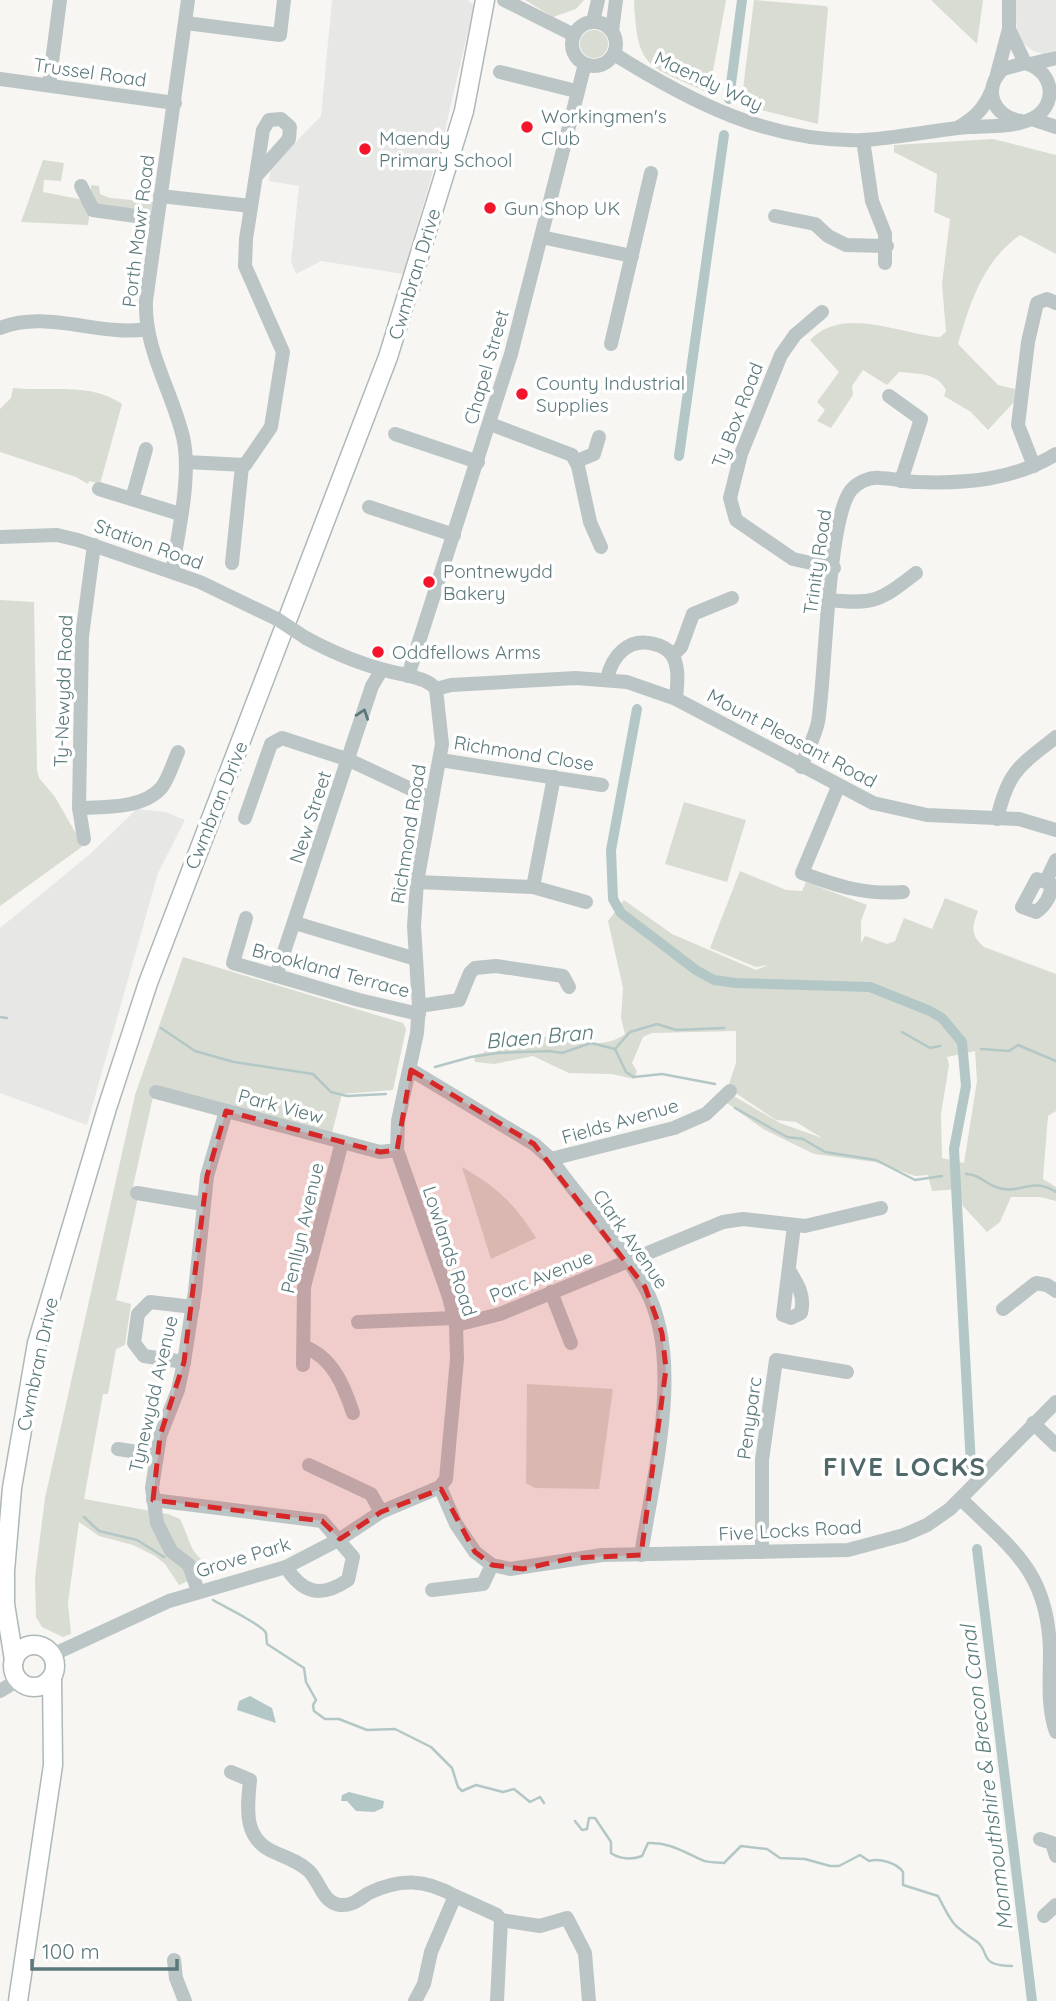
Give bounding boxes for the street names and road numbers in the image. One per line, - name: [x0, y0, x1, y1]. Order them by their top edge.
- street label: Maendy Way: [651, 45, 767, 117]
- street label: Trussel Road: [32, 52, 148, 92]
- street label: Porth Mawr Road: [117, 153, 159, 309]
- street label: Cwmbran Drive: [383, 205, 445, 343]
- street label: Chapel Street: [458, 307, 514, 427]
- street label: Ty Box Road: [706, 359, 768, 471]
- street label: Trinity Road: [798, 508, 836, 616]
- street label: Station Road: [91, 513, 207, 575]
- street label: Ty-Newydd Road: [48, 614, 78, 768]
- street label: Mount Pleasant Road: [703, 683, 881, 793]
- street label: Richmond Close: [452, 730, 596, 776]
- street label: Cwmbran Drive: [179, 737, 253, 873]
- street label: Richmond Road: [385, 762, 431, 906]
- street label: New Street: [284, 768, 336, 866]
- street label: Brookland Terrace: [250, 937, 412, 1003]
- street label: Park View: [236, 1083, 326, 1129]
- street label: Fields Avenue: [559, 1093, 681, 1149]
- street label: Penllyn Avenue: [275, 1160, 329, 1296]
- street label: Lowlands Road: [418, 1183, 482, 1319]
- street label: Clark Avenue: [588, 1185, 674, 1293]
- street label: Parc Avenue: [486, 1244, 596, 1308]
- street label: Cwmbran Drive: [11, 1295, 63, 1433]
- street label: Tynewydd Avenue: [123, 1313, 183, 1475]
- street label: Penyparc: [731, 1375, 767, 1461]
- street label: Five Locks Road: [718, 1514, 862, 1546]
- street label: Grove Park: [193, 1531, 293, 1583]

